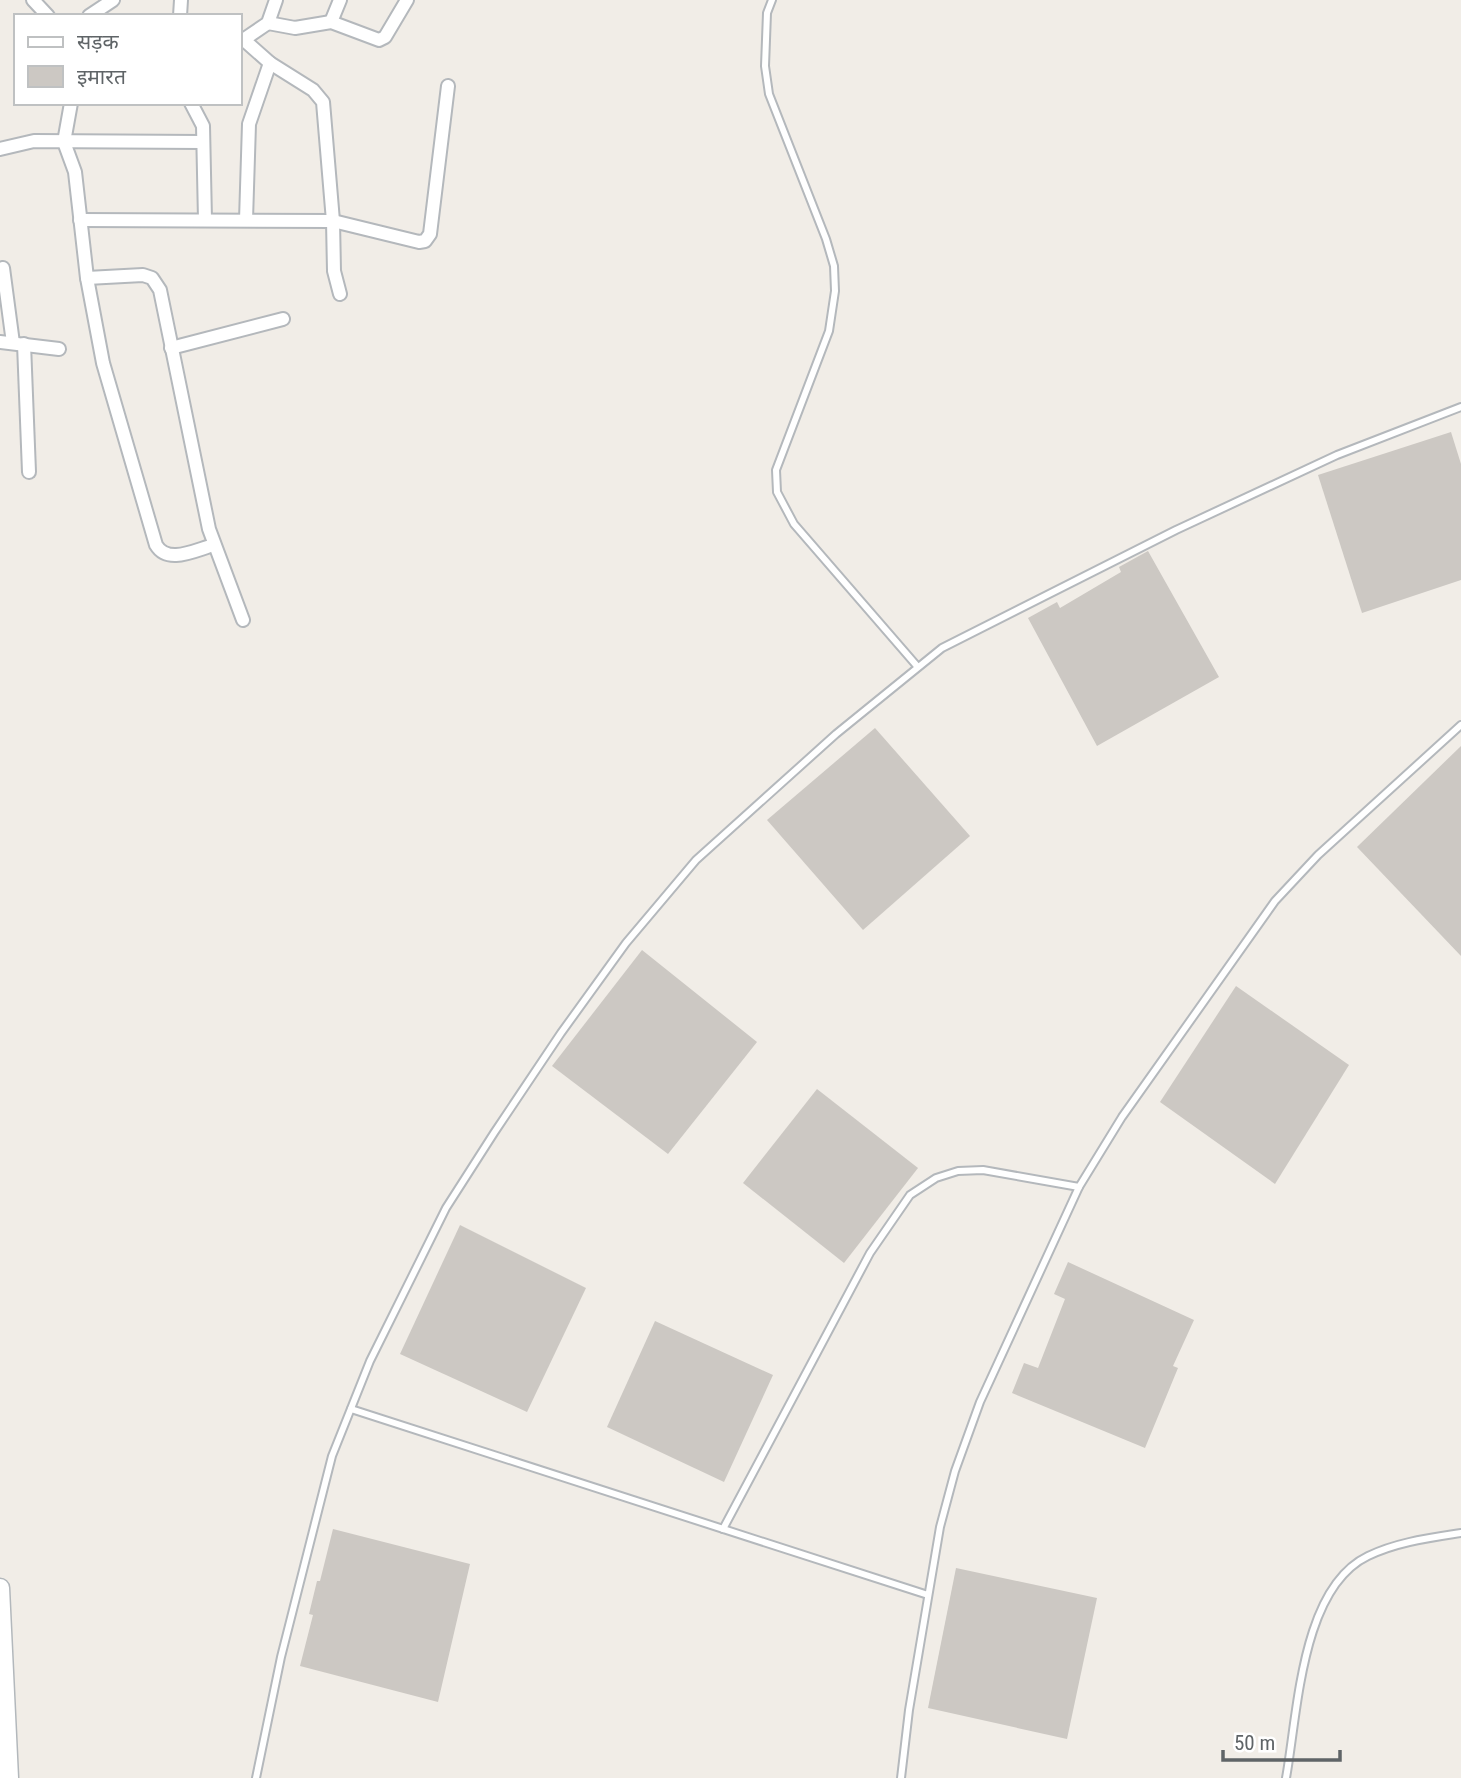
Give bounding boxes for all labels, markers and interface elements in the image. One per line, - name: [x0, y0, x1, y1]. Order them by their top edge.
- legend: [14, 14, 242, 105]
- text: सड़क: [77, 30, 119, 54]
- text: इमारत: [77, 65, 127, 89]
- scale bar: [1223, 1718, 1340, 1762]
- text: 50 m: [1234, 1731, 1275, 1755]

